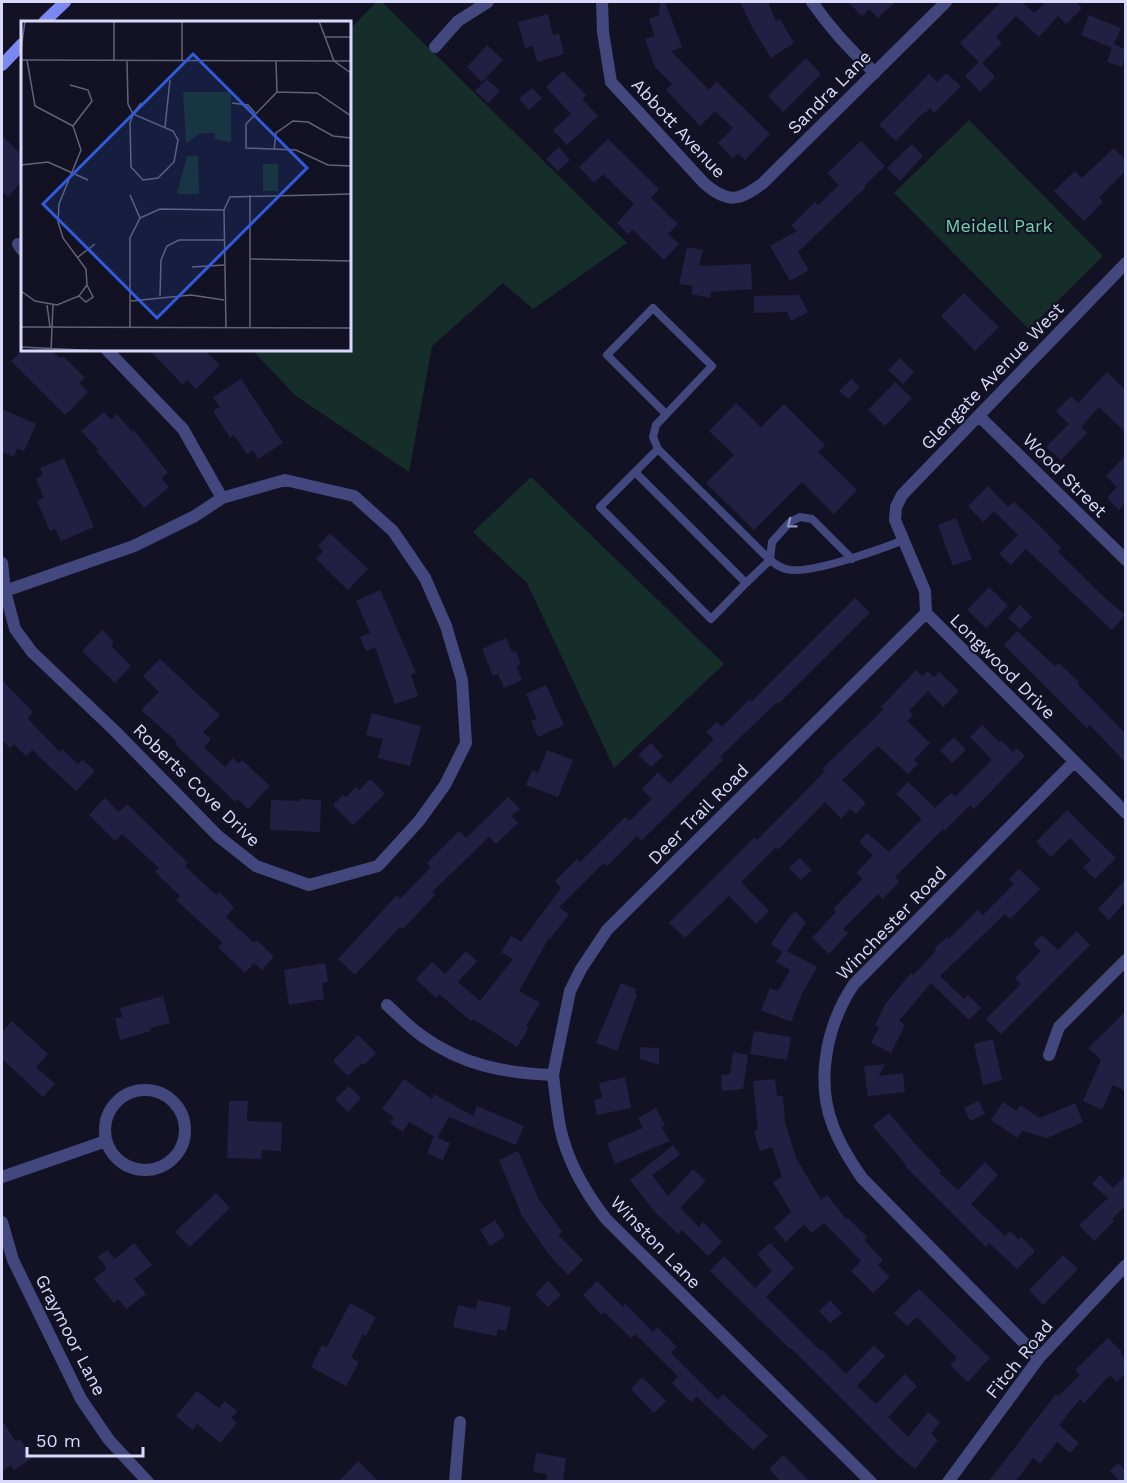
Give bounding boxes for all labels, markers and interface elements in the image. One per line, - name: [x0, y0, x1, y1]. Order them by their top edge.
- inset map: [21, 21, 351, 351]
- street label: Sandra Lane: [783, 46, 875, 138]
- street label: Abbott Avenue: [628, 74, 730, 182]
- park label: Meidell Park: [945, 215, 1053, 236]
- street label: Glengate Avenue West: [916, 298, 1068, 454]
- street label: Wood Street: [1019, 429, 1112, 522]
- one-way arrow: [787, 517, 798, 528]
- street label: Longwood Drive: [946, 609, 1060, 723]
- street label: Roberts Cove Drive: [129, 719, 265, 851]
- street label: Deer Trail Road: [644, 760, 752, 868]
- street label: Winchester Road: [832, 862, 950, 984]
- street label: Winston Lane: [606, 1191, 706, 1293]
- street label: Graymoor Lane: [31, 1271, 111, 1399]
- street label: Fitch Road: [981, 1316, 1057, 1402]
- scale bar: [27, 1420, 142, 1458]
- text: 50 m: [36, 1430, 81, 1451]

